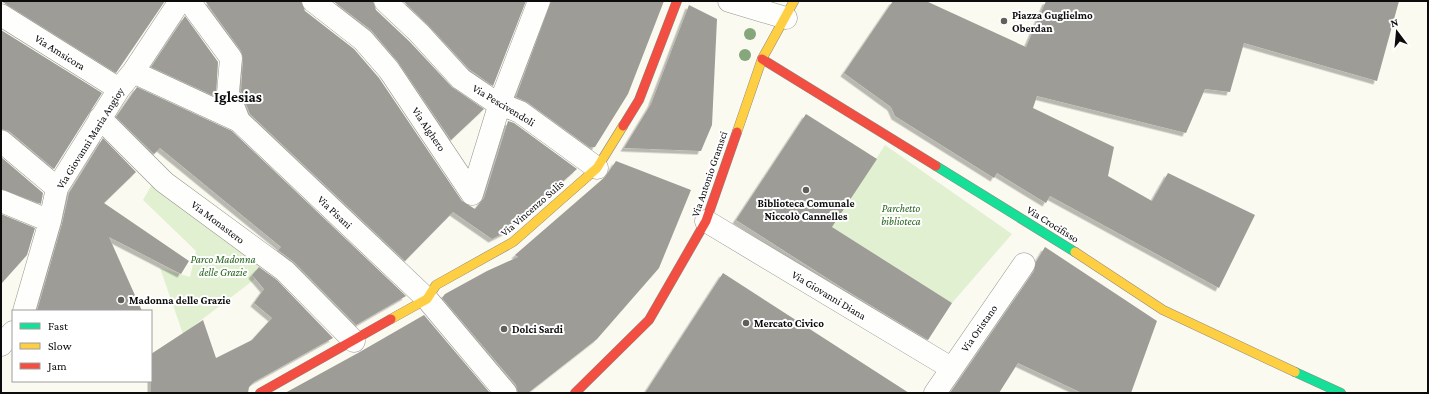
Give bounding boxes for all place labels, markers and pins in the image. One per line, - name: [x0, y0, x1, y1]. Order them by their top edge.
- place label: Piazza Guglielmo Oberdan: [1012, 9, 1093, 34]
- marker: Piazza Guglielmo Oberdan: [999, 16, 1009, 26]
- marker: Biblioteca Comunale Niccolò Cannelles: [801, 185, 811, 195]
- place label: Biblioteca Comunale Niccolò Cannelles: [757, 197, 855, 222]
- place label: Madonna delle Grazie: [129, 294, 231, 306]
- marker: Madonna delle Grazie: [116, 295, 126, 305]
- place label: Mercato Civico: [754, 317, 824, 329]
- marker: Mercato Civico: [741, 318, 751, 328]
- place label: Dolci Sardi: [512, 323, 564, 335]
- marker: Dolci Sardi: [499, 324, 509, 334]

